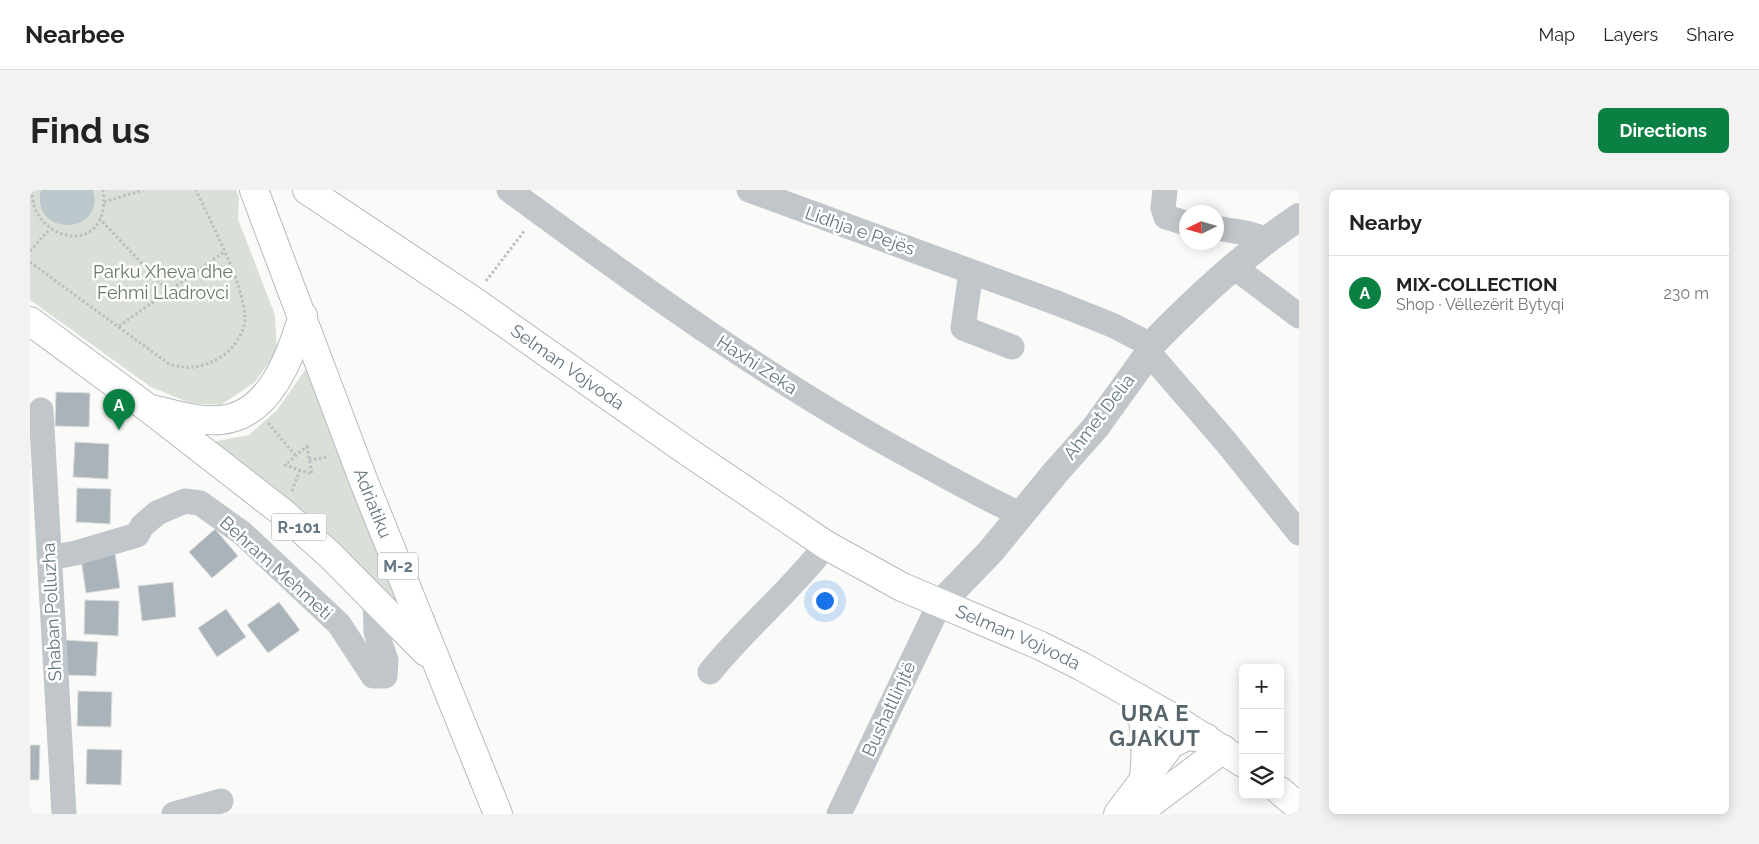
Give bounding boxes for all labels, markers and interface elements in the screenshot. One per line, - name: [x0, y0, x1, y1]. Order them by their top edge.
- text: Nearbee: [25, 20, 125, 49]
- text: Map: [1539, 24, 1575, 45]
- text: Layers: [1603, 24, 1658, 45]
- text: Share: [1686, 24, 1734, 45]
- button: Directions: [1598, 108, 1729, 153]
- text: Find us: [30, 110, 150, 151]
- street label: Lidhja e Pejës: [803, 202, 918, 259]
- north arrow: [1179, 205, 1224, 250]
- text: Nearby: [1349, 210, 1422, 235]
- park label: Parku Xheva dhe Fehmi Lladrovci: [93, 261, 233, 303]
- text: MIX-COLLECTION: [1396, 273, 1557, 295]
- text: A: [1360, 284, 1370, 303]
- text: 230 m: [1664, 284, 1709, 303]
- text: Shop · Vëllezërit Bytyqi: [1396, 295, 1564, 314]
- street label: Selman Vojvoda: [507, 320, 629, 414]
- street label: Haxhi Zeka: [713, 331, 802, 398]
- street label: Ahmet Delia: [1059, 370, 1138, 463]
- pin: A: [103, 389, 135, 430]
- street label: Adriatiku: [350, 465, 397, 541]
- street label: Behram Mehmeti: [216, 512, 337, 624]
- road number: R-101: [272, 514, 326, 541]
- street label: Shaban Polluzha: [37, 542, 66, 682]
- road number: M-2: [378, 552, 418, 580]
- your location: [812, 588, 838, 614]
- street label: Selman Vojvoda: [953, 600, 1084, 674]
- street label: Bushatllinjtë: [857, 658, 920, 760]
- map controls: [1239, 664, 1284, 799]
- button: +: [1239, 664, 1284, 709]
- district label: URA E GJAKUT: [1109, 700, 1201, 751]
- button: −: [1239, 709, 1284, 754]
- button: layers: [1239, 754, 1284, 799]

